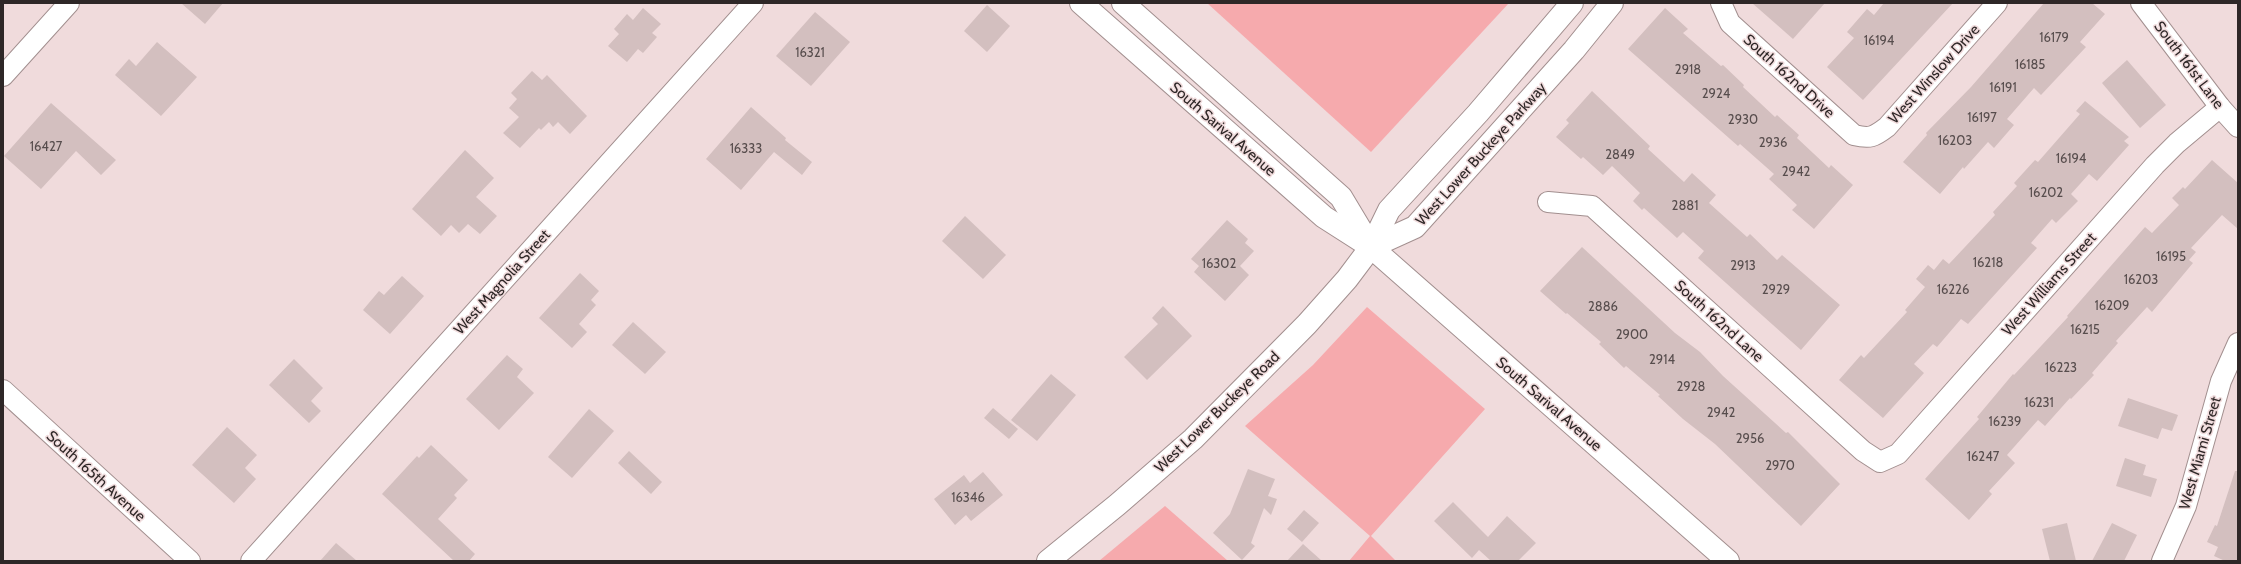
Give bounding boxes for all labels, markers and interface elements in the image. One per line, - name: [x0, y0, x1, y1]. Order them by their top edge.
- street label: South 161st Lane: [2150, 18, 2228, 113]
- street label: West Winslow Drive: [1885, 20, 1984, 127]
- house number: 16179: [2039, 29, 2069, 45]
- street label: South 162nd Drive: [1740, 30, 1839, 122]
- house number: 16194: [1864, 32, 1895, 48]
- house number: 16321: [795, 44, 825, 60]
- house number: 16185: [2015, 56, 2045, 72]
- house number: 2918: [1675, 61, 1701, 77]
- street label: South Sarival Avenue: [1166, 78, 1280, 180]
- street label: West Lower Buckeye Parkway: [1412, 78, 1550, 229]
- house number: 16191: [1989, 79, 2017, 95]
- house number: 2924: [1702, 85, 1731, 101]
- house number: 16197: [1967, 109, 1997, 125]
- house number: 2930: [1728, 111, 1758, 127]
- house number: 16203: [1938, 132, 1972, 148]
- house number: 2936: [1759, 134, 1787, 150]
- house number: 16427: [30, 138, 63, 154]
- house number: 16333: [730, 140, 762, 156]
- house number: 2849: [1605, 146, 1635, 162]
- house number: 16194: [2056, 150, 2087, 166]
- house number: 2942: [1782, 163, 1810, 179]
- house number: 16202: [2029, 184, 2063, 200]
- house number: 2881: [1672, 197, 1698, 213]
- street label: West Magnolia Street: [450, 226, 554, 338]
- street label: West Williams Street: [1998, 229, 2100, 339]
- house number: 16195: [2156, 248, 2186, 264]
- house number: 16218: [1973, 254, 2003, 270]
- house number: 16302: [1202, 255, 1236, 271]
- house number: 2913: [1730, 257, 1756, 273]
- house number: 16203: [2124, 271, 2158, 287]
- street label: South 162nd Lane: [1671, 276, 1767, 366]
- house number: 2929: [1762, 281, 1790, 297]
- house number: 16226: [1937, 281, 1969, 297]
- house number: 16209: [2095, 297, 2129, 313]
- house number: 2886: [1588, 298, 1618, 314]
- house number: 16215: [2070, 321, 2100, 337]
- house number: 2900: [1616, 326, 1648, 342]
- street label: West Lower Buckeye Road: [1151, 348, 1283, 476]
- house number: 2914: [1649, 351, 1675, 367]
- street label: South Sarival Avenue: [1492, 353, 1606, 455]
- house number: 16223: [2045, 359, 2077, 375]
- house number: 2928: [1677, 378, 1706, 394]
- house number: 16231: [2024, 394, 2054, 410]
- street label: West Miami Street: [2175, 394, 2225, 512]
- house number: 2942: [1707, 404, 1735, 420]
- house number: 16239: [1989, 413, 2021, 429]
- street label: South 165th Avenue: [43, 427, 149, 525]
- house number: 2956: [1736, 430, 1764, 446]
- house number: 16247: [1967, 448, 2000, 464]
- house number: 2970: [1765, 457, 1795, 473]
- house number: 16346: [951, 489, 985, 505]

